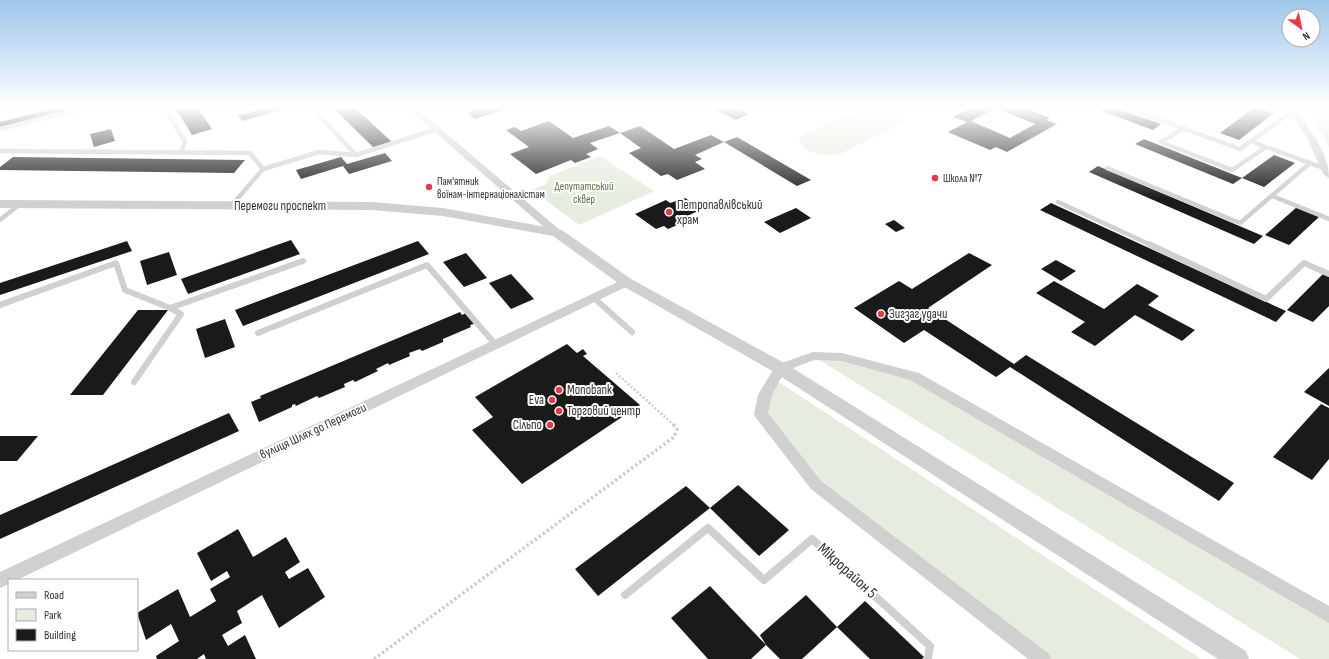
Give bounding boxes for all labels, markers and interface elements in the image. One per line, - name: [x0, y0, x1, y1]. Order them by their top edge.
- north arrow: [1281, 8, 1321, 48]
- text: N: [1300, 29, 1312, 43]
- place label: Школа №7: [943, 172, 982, 185]
- marker: Школа №7: [930, 173, 940, 183]
- place label: Пам'ятник воїнам-інтернаціоналістам: [437, 175, 545, 201]
- park label: Депутатський сквер: [554, 180, 614, 206]
- marker: Пам'ятник воїнам-інтернаціоналістам: [424, 182, 434, 192]
- place label: Петропавлівський храм: [677, 197, 762, 228]
- street label: Перемоги проспект: [234, 198, 326, 214]
- marker: Петропавлівський храм: [664, 207, 674, 217]
- place label: Зигзаг удачи: [889, 306, 947, 322]
- marker: Зигзаг удачи: [876, 309, 886, 319]
- place label: Monobank: [567, 382, 612, 398]
- marker: Monobank: [554, 385, 564, 395]
- place label: Eva: [529, 392, 544, 408]
- marker: Eva: [547, 395, 557, 405]
- street label: вулиця Шлях до Перемоги: [257, 399, 369, 463]
- place label: Торговий центр: [567, 403, 641, 419]
- marker: Торговий центр: [554, 406, 564, 416]
- place label: Сільпо: [513, 417, 542, 433]
- marker: Сільпо: [545, 420, 555, 430]
- street label: Мікрорайон 5: [813, 539, 881, 603]
- legend: [8, 579, 138, 651]
- text: Road: [44, 588, 64, 603]
- text: Park: [44, 608, 62, 623]
- text: Building: [44, 628, 76, 643]

